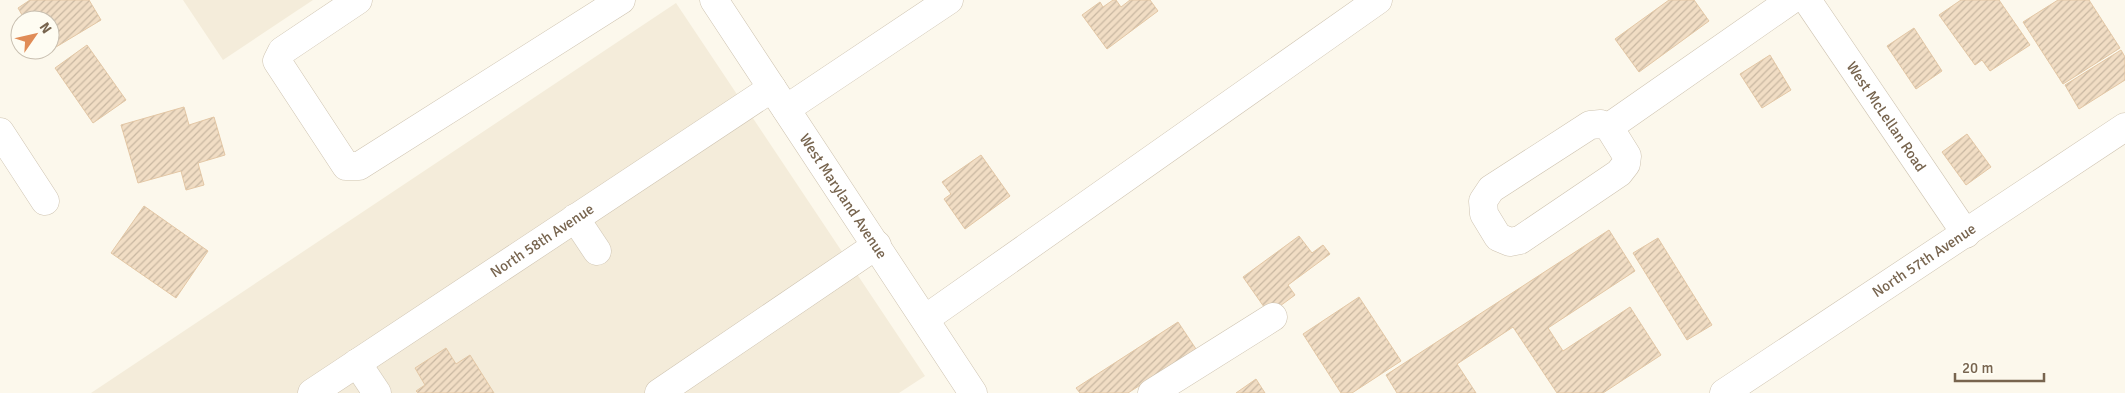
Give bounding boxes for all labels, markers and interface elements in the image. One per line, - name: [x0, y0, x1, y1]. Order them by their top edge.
- north arrow: [10, 10, 60, 60]
- text: N: [36, 19, 55, 37]
- street label: West McLellan Road: [1843, 58, 1930, 175]
- street label: West Maryland Avenue: [796, 130, 891, 262]
- street label: North 58th Avenue: [487, 200, 597, 281]
- street label: North 57th Avenue: [1869, 220, 1979, 301]
- scale bar: [1955, 350, 2044, 382]
- text: 20 m: [1962, 359, 1993, 377]

